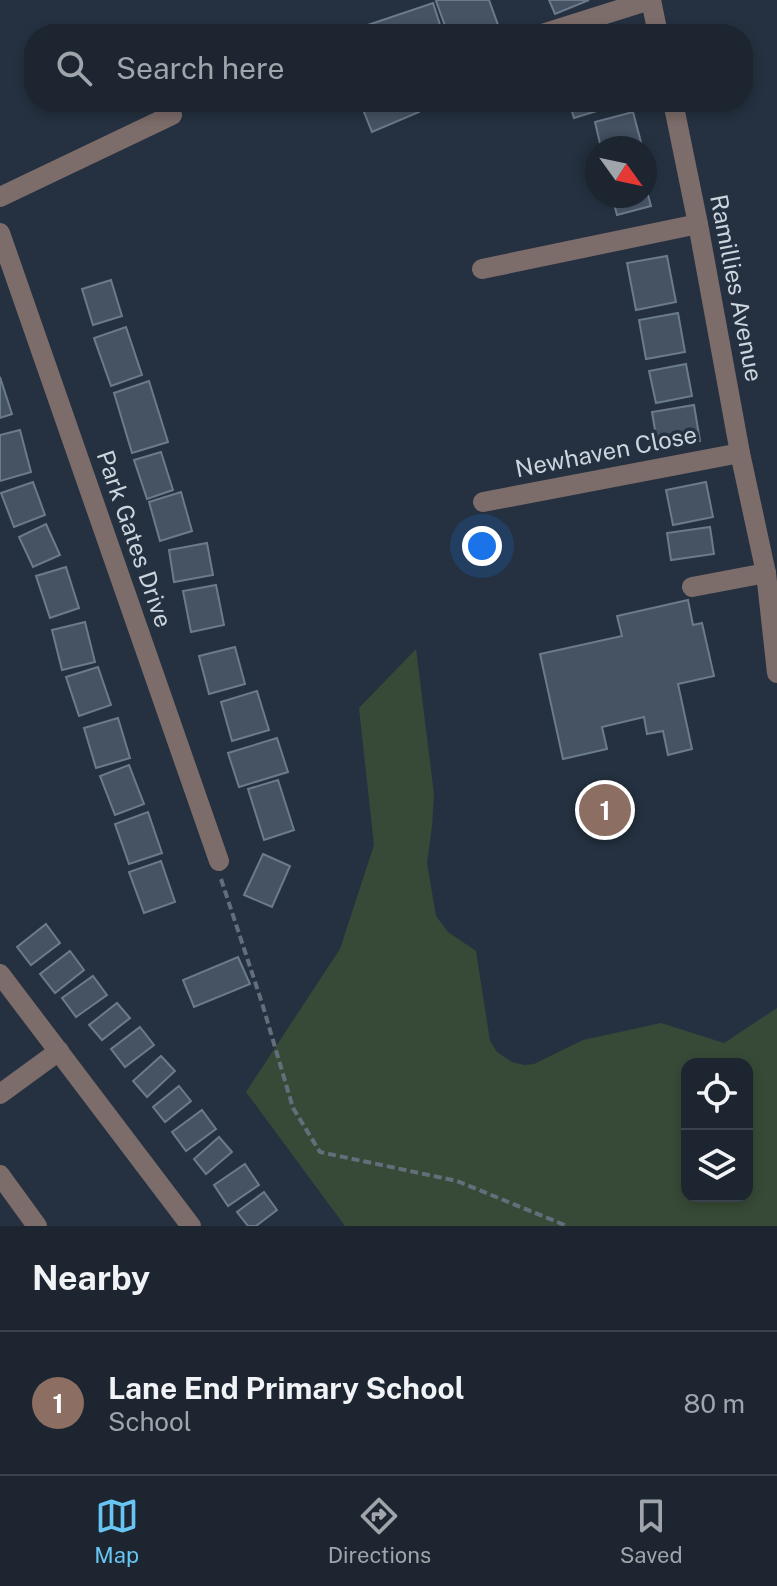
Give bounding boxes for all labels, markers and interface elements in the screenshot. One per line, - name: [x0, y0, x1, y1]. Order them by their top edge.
- search box: [24, 24, 753, 112]
- icon: search: [52, 46, 96, 90]
- text: Search here: [116, 50, 284, 86]
- north arrow: [585, 136, 657, 208]
- street label: Ramillies Avenue: [705, 192, 769, 384]
- street label: Newhaven Close: [513, 420, 699, 482]
- street label: Park Gates Drive: [92, 447, 178, 631]
- your location: [462, 526, 502, 566]
- pin: 1: [579, 780, 631, 840]
- map controls: [681, 1058, 753, 1202]
- button: locate: [681, 1058, 753, 1130]
- button: layers: [681, 1130, 753, 1202]
- text: Nearby: [32, 1258, 150, 1298]
- text: Lane End Primary School: [108, 1370, 465, 1406]
- text: 1: [52, 1388, 64, 1419]
- text: 80 m: [684, 1388, 745, 1419]
- text: School: [108, 1406, 192, 1437]
- tab: Map: [94, 1494, 139, 1568]
- tab: Directions: [328, 1494, 431, 1568]
- tab: Saved: [620, 1494, 683, 1568]

